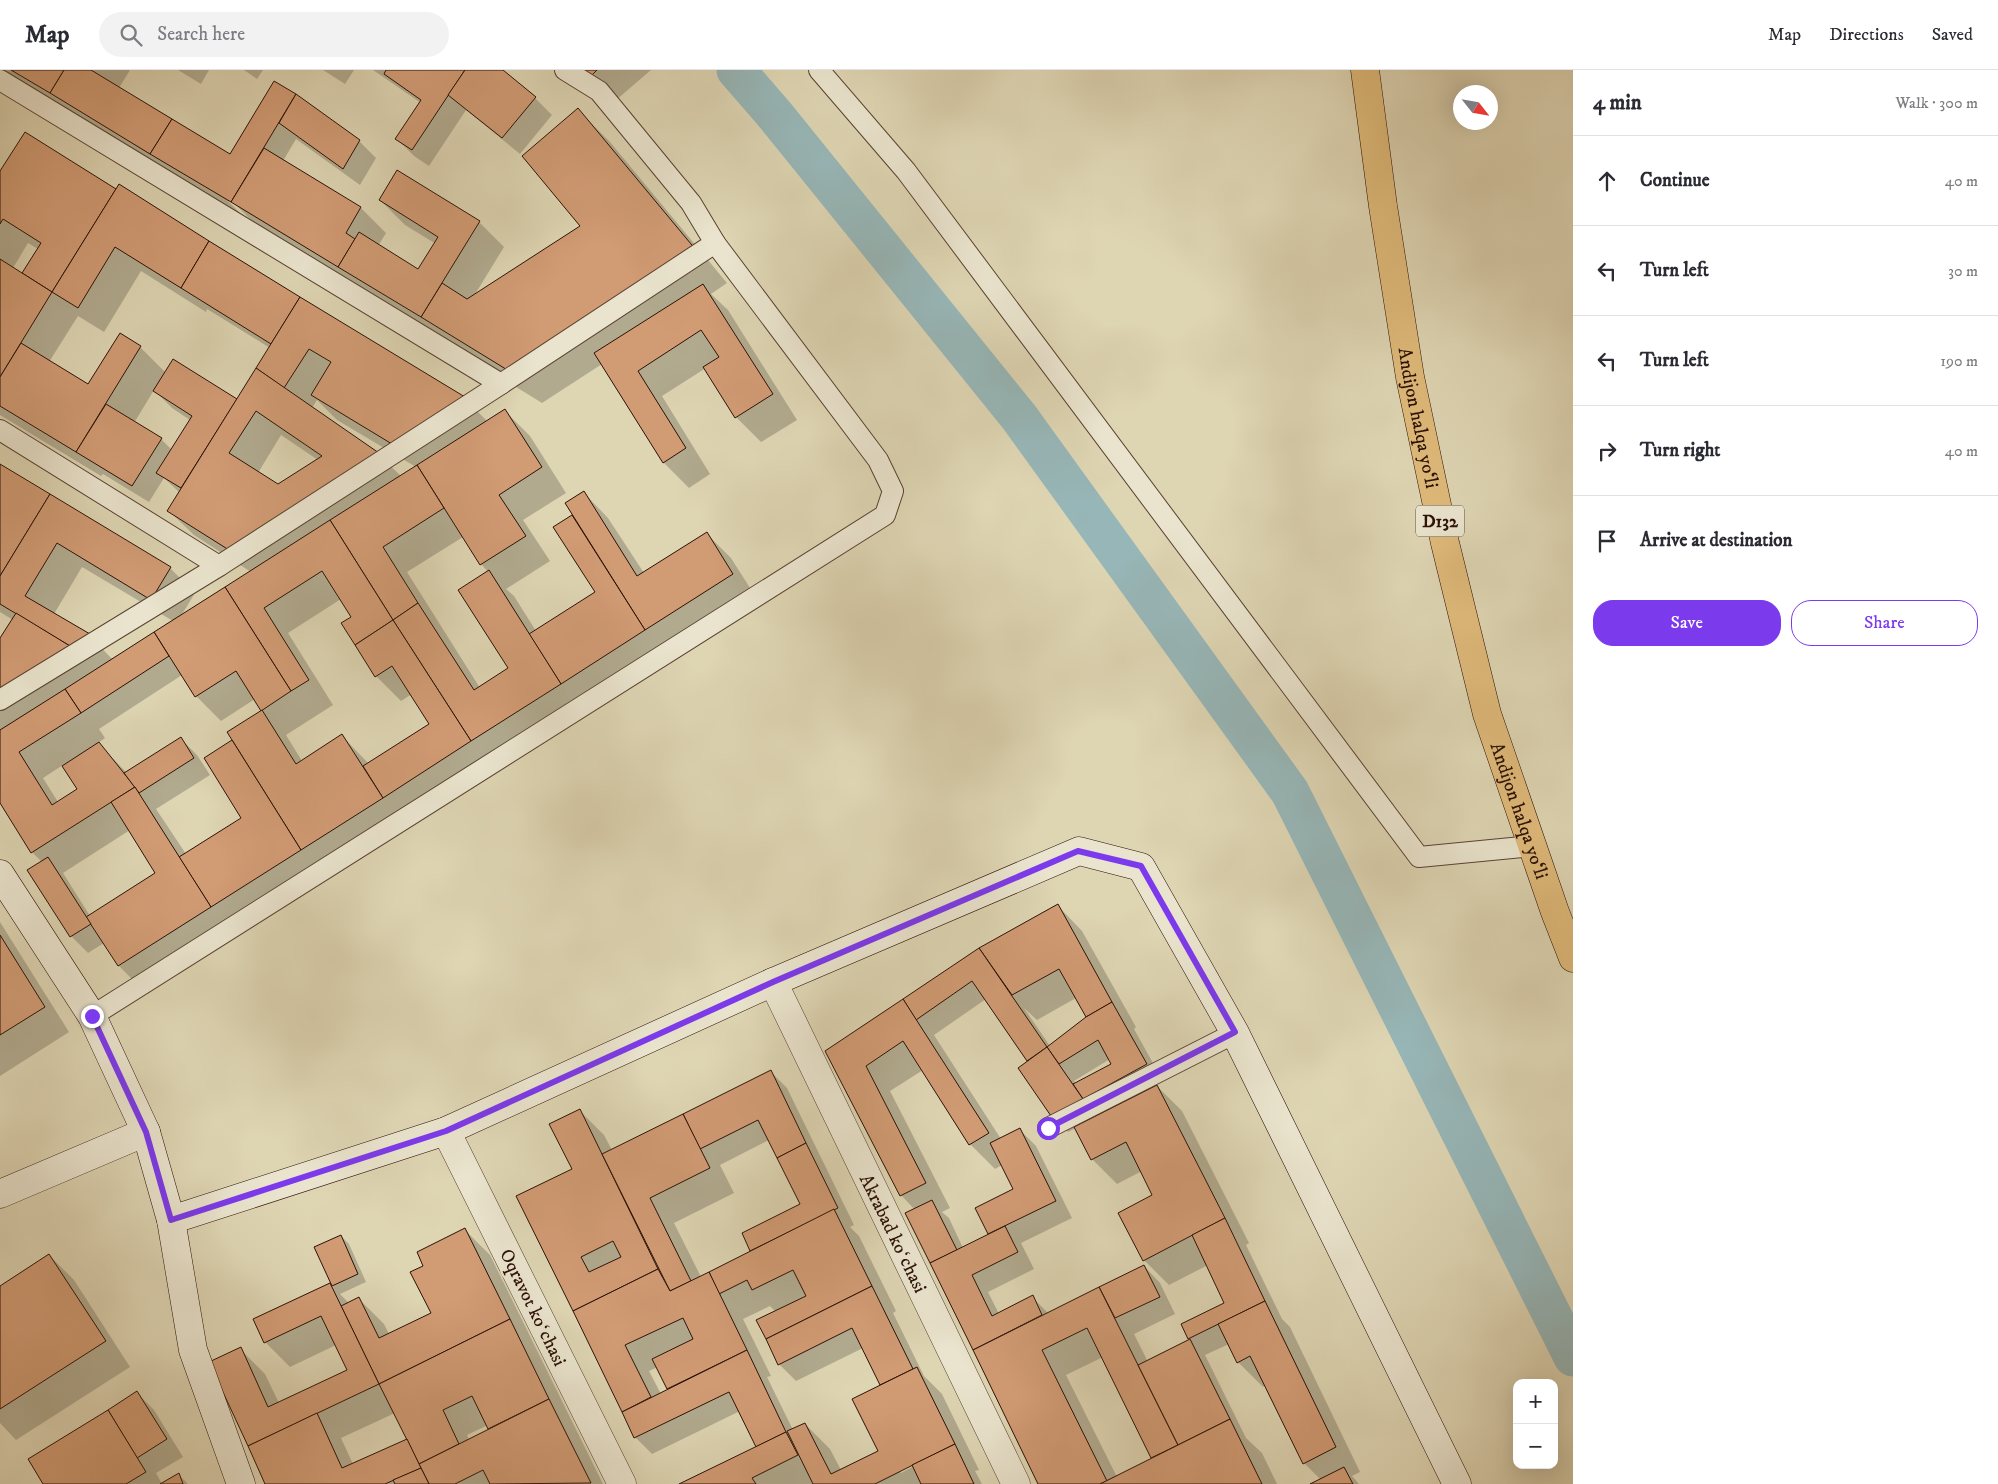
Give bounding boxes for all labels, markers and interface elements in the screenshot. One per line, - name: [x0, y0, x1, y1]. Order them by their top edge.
- search box: [99, 12, 449, 57]
- text: Map: [25, 20, 69, 50]
- icon: search: [117, 21, 145, 49]
- text: Search here: [157, 23, 245, 46]
- text: Map: [1768, 24, 1801, 46]
- text: Directions: [1829, 24, 1904, 46]
- text: Saved: [1932, 24, 1973, 46]
- north arrow: [1453, 85, 1498, 130]
- text: 4 min: [1593, 90, 1642, 116]
- text: Walk · 300 m: [1895, 93, 1978, 113]
- icon: ahead: [1593, 167, 1621, 195]
- text: Continue: [1640, 169, 1710, 192]
- text: 40 m: [1945, 171, 1978, 191]
- icon: left: [1593, 257, 1621, 285]
- text: Turn left: [1640, 259, 1709, 282]
- text: 30 m: [1948, 261, 1978, 281]
- street label: Andijon halqa yo‘li: [1393, 346, 1443, 491]
- icon: left: [1593, 347, 1621, 375]
- text: Turn left: [1640, 349, 1709, 372]
- text: 190 m: [1940, 351, 1978, 371]
- icon: right: [1593, 437, 1621, 465]
- text: Turn right: [1640, 439, 1720, 462]
- text: 40 m: [1945, 441, 1978, 461]
- road number: D132: [1416, 506, 1464, 536]
- icon: arrive: [1593, 527, 1621, 555]
- text: Arrive at destination: [1640, 529, 1792, 552]
- button: Save: [1593, 600, 1781, 646]
- button: Share: [1791, 600, 1978, 646]
- street label: Andijon halqa yo‘li: [1485, 740, 1553, 882]
- route end: [81, 1005, 104, 1028]
- route start: [1037, 1117, 1060, 1140]
- street label: Akrabad koʻchasi: [854, 1170, 931, 1297]
- street label: Oqravot koʻchasi: [493, 1245, 571, 1371]
- map controls: [1513, 1379, 1558, 1469]
- button: +: [1513, 1379, 1558, 1424]
- button: −: [1513, 1424, 1558, 1469]

